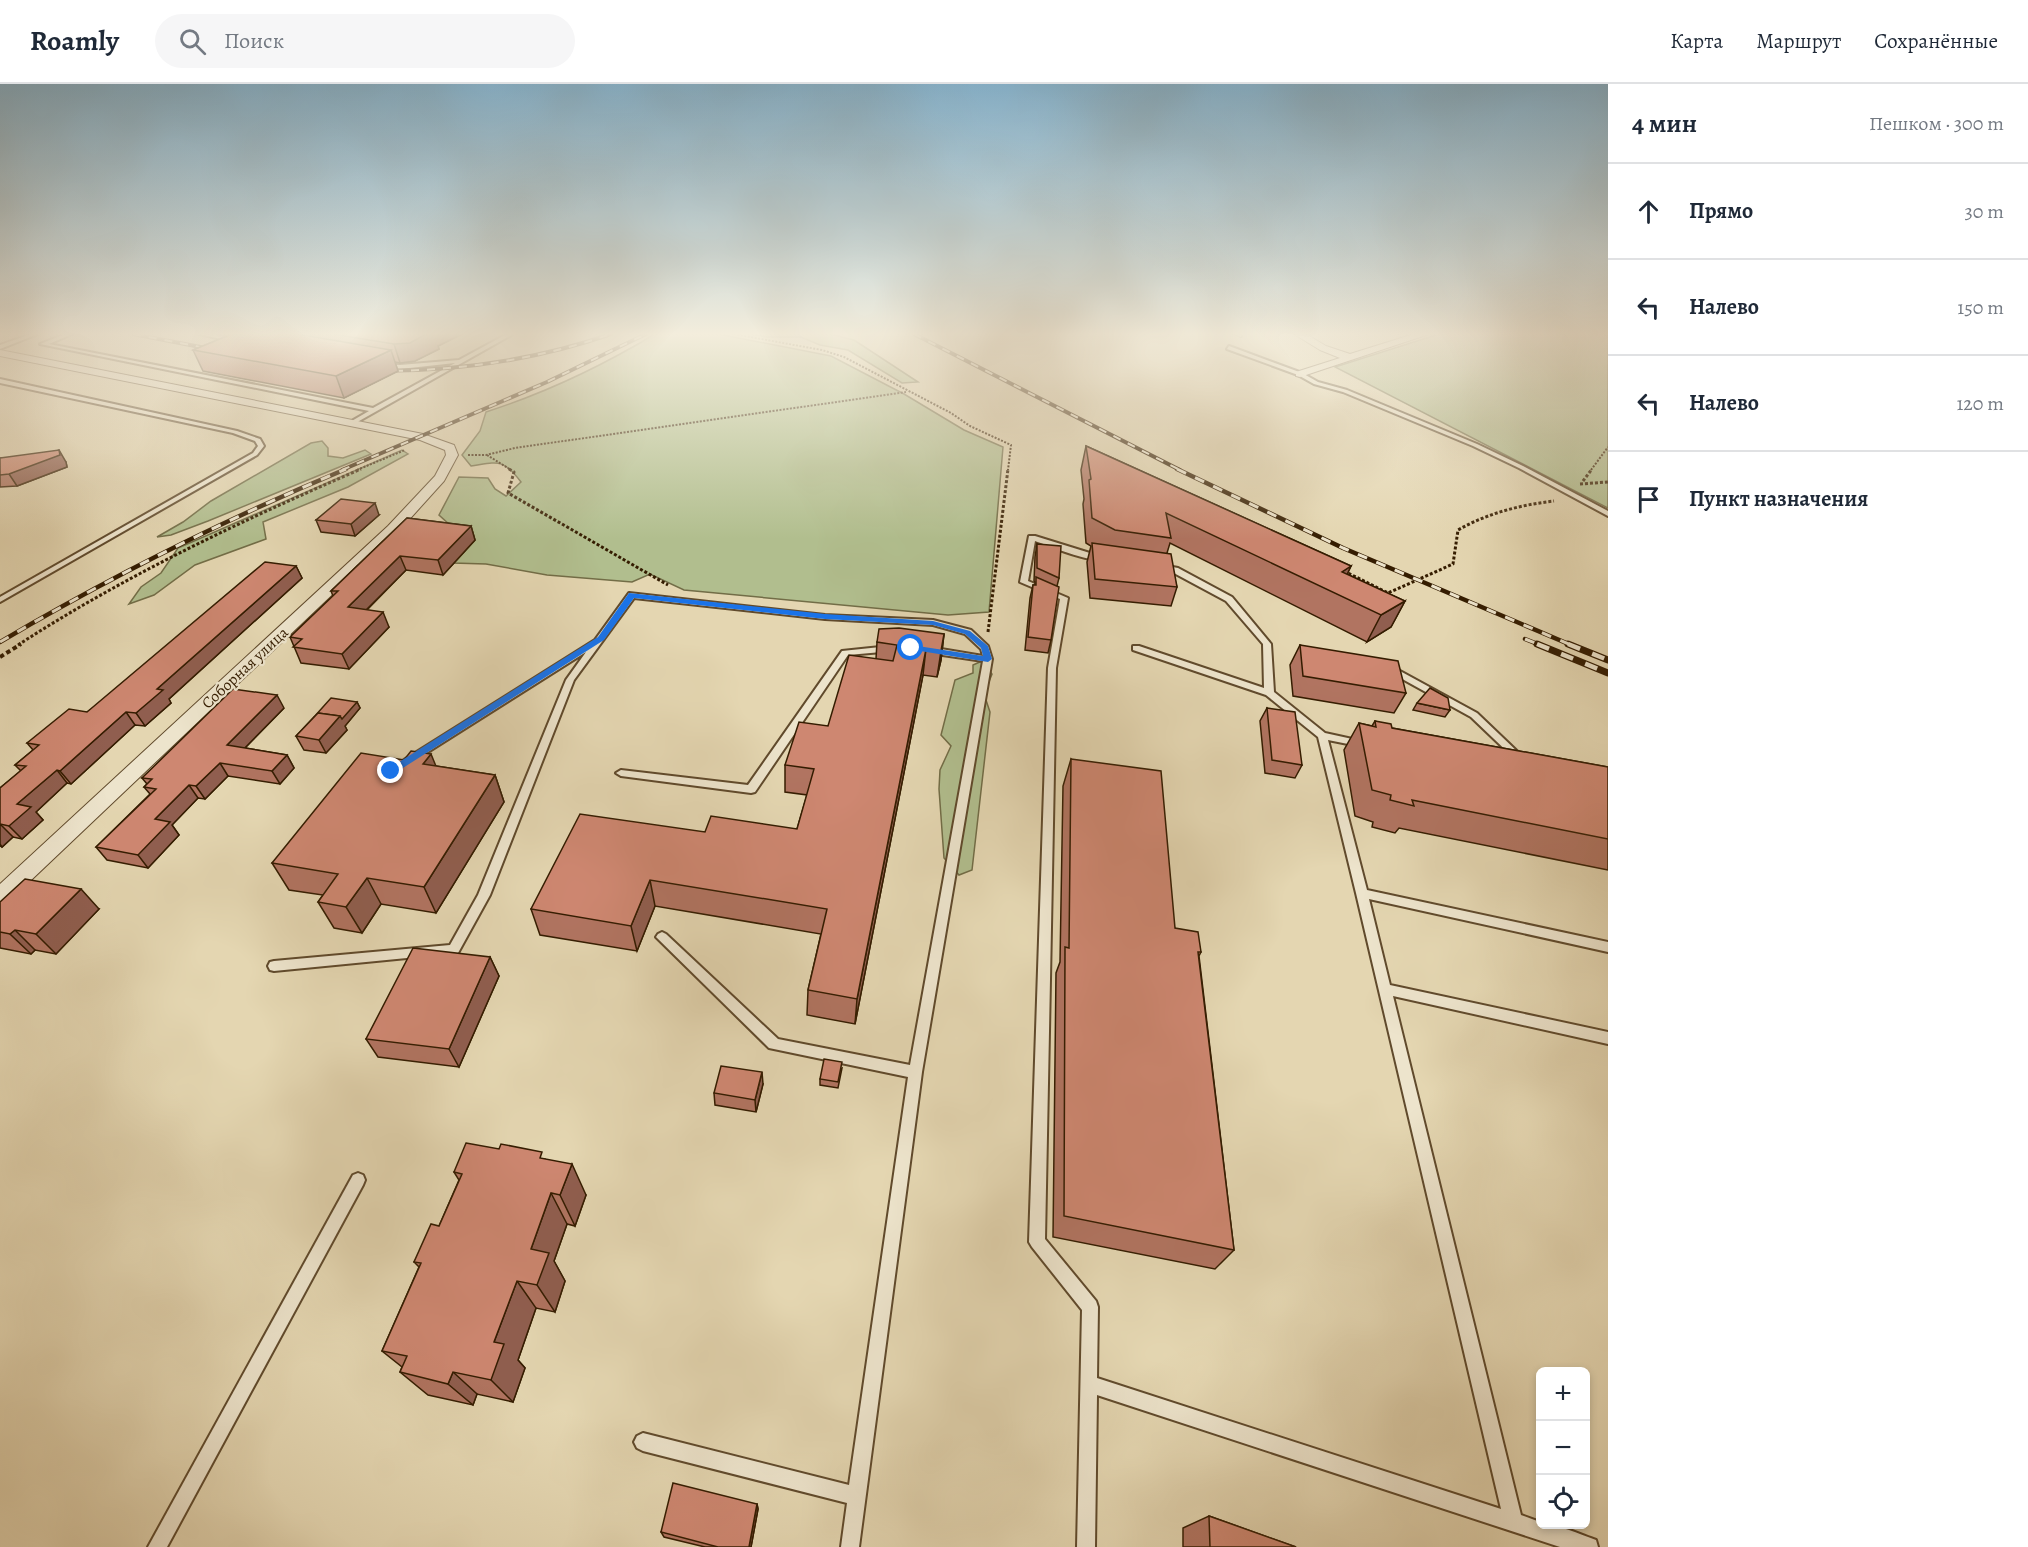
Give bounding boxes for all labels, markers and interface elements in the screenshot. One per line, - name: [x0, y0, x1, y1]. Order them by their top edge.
- search box: [155, 14, 575, 68]
- text: Roamly: [30, 22, 119, 60]
- icon: search: [176, 25, 209, 58]
- text: Поиск: [224, 26, 284, 56]
- text: Карта: [1670, 27, 1723, 55]
- text: Маршрут: [1756, 27, 1841, 55]
- text: Сохранённые: [1874, 27, 1998, 55]
- text: 4 мин: [1632, 106, 1697, 141]
- text: Пешком · 300 m: [1869, 110, 2004, 137]
- icon: ahead: [1632, 195, 1665, 228]
- text: Прямо: [1689, 196, 1753, 226]
- text: 30 m: [1964, 198, 2004, 225]
- icon: left: [1632, 291, 1665, 324]
- text: Налево: [1689, 292, 1759, 322]
- text: 150 m: [1957, 294, 2004, 321]
- icon: left: [1632, 387, 1665, 420]
- text: Налево: [1689, 388, 1759, 418]
- text: 120 m: [1956, 390, 2004, 417]
- icon: arrive: [1632, 483, 1665, 516]
- text: Пункт назначения: [1689, 484, 1868, 514]
- street label: Соборная улица: [197, 622, 294, 714]
- route start: [897, 634, 923, 660]
- route end: [377, 757, 403, 783]
- map controls: [1536, 1367, 1590, 1529]
- button: +: [1536, 1367, 1590, 1421]
- button: −: [1536, 1421, 1590, 1475]
- button: locate: [1536, 1475, 1590, 1529]

